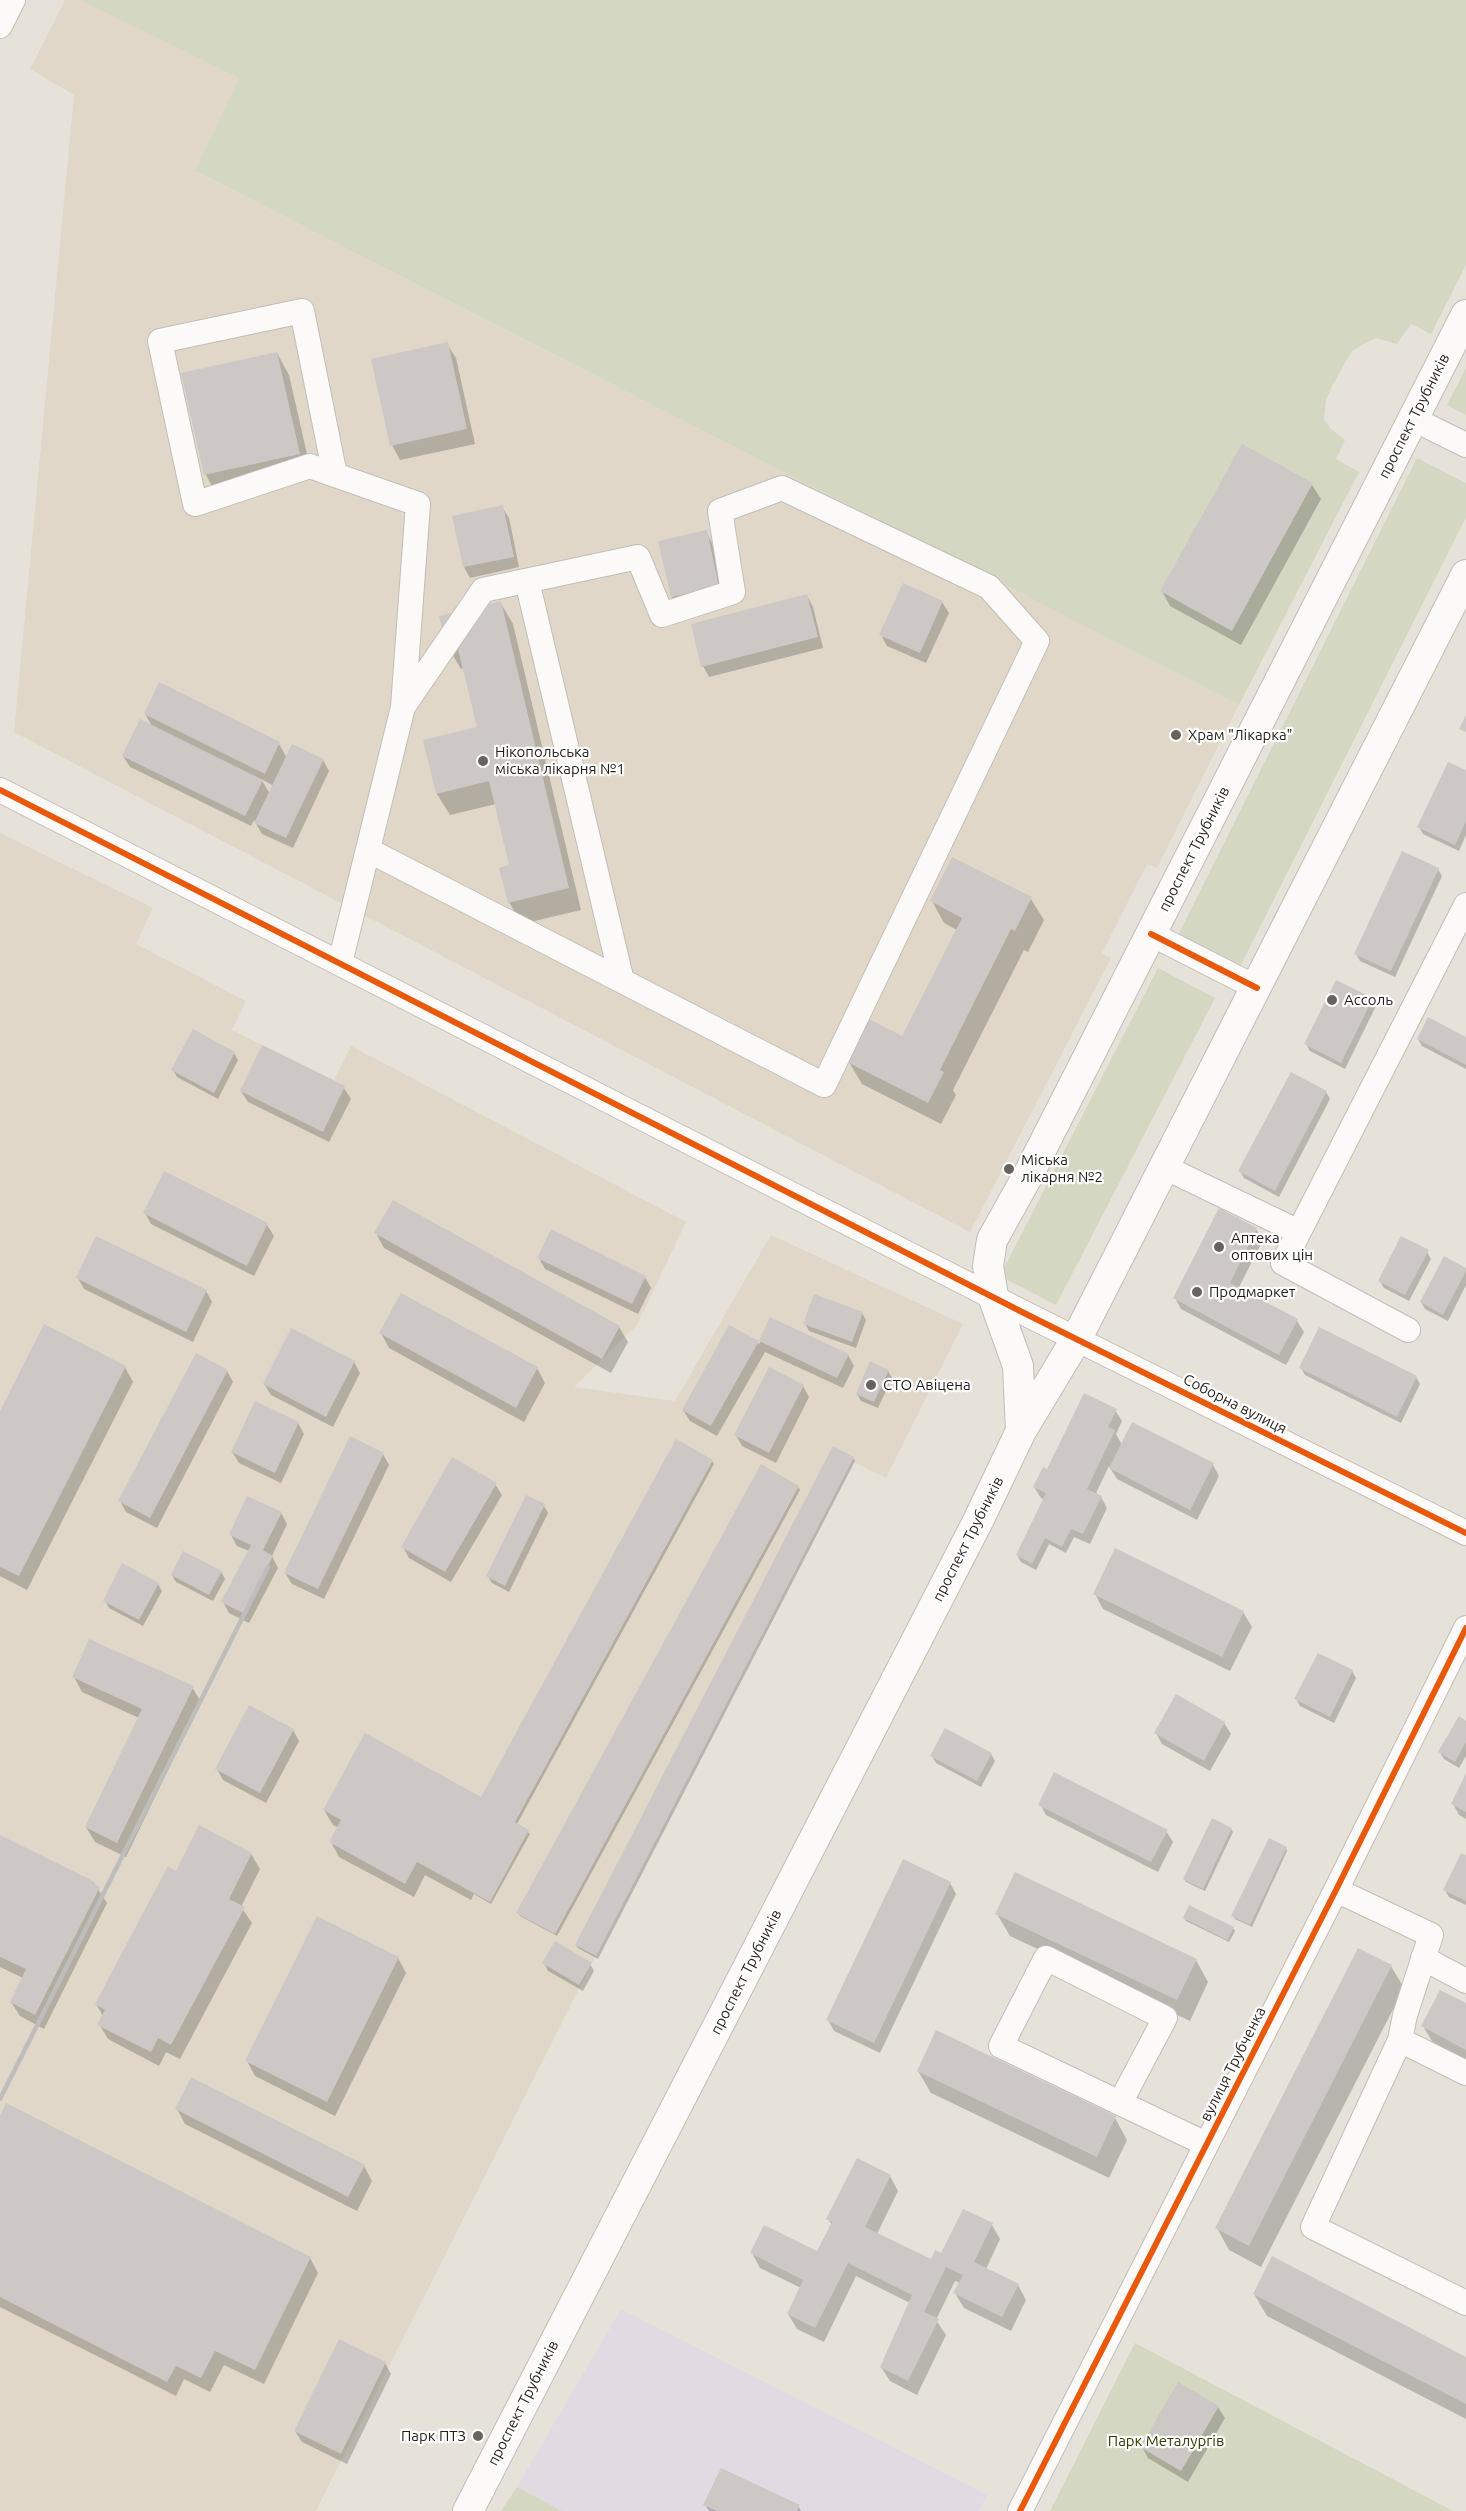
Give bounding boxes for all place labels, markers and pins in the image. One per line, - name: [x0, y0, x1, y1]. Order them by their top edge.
- place label: Храм "Лікарка": [1188, 726, 1293, 744]
- marker: Храм "Лікарка": [1169, 728, 1183, 742]
- place label: Нікопольська міська лікарня №1: [495, 743, 625, 778]
- marker: Нікопольська міська лікарня №1: [476, 754, 490, 768]
- place label: Ассоль: [1344, 991, 1393, 1009]
- marker: Ассоль: [1325, 993, 1339, 1007]
- place label: Міська лікарня №2: [1021, 1151, 1103, 1186]
- marker: Міська лікарня №2: [1002, 1162, 1016, 1176]
- place label: Аптека оптових цін: [1231, 1229, 1313, 1264]
- marker: Аптека оптових цін: [1212, 1240, 1226, 1254]
- place label: Продмаркет: [1209, 1283, 1296, 1301]
- marker: Продмаркет: [1190, 1285, 1204, 1299]
- place label: СТО Авіцена: [883, 1376, 971, 1394]
- marker: СТО Авіцена: [864, 1378, 878, 1392]
- place label: Парк ПТЗ: [401, 2427, 466, 2445]
- marker: Парк ПТЗ: [471, 2429, 485, 2443]

